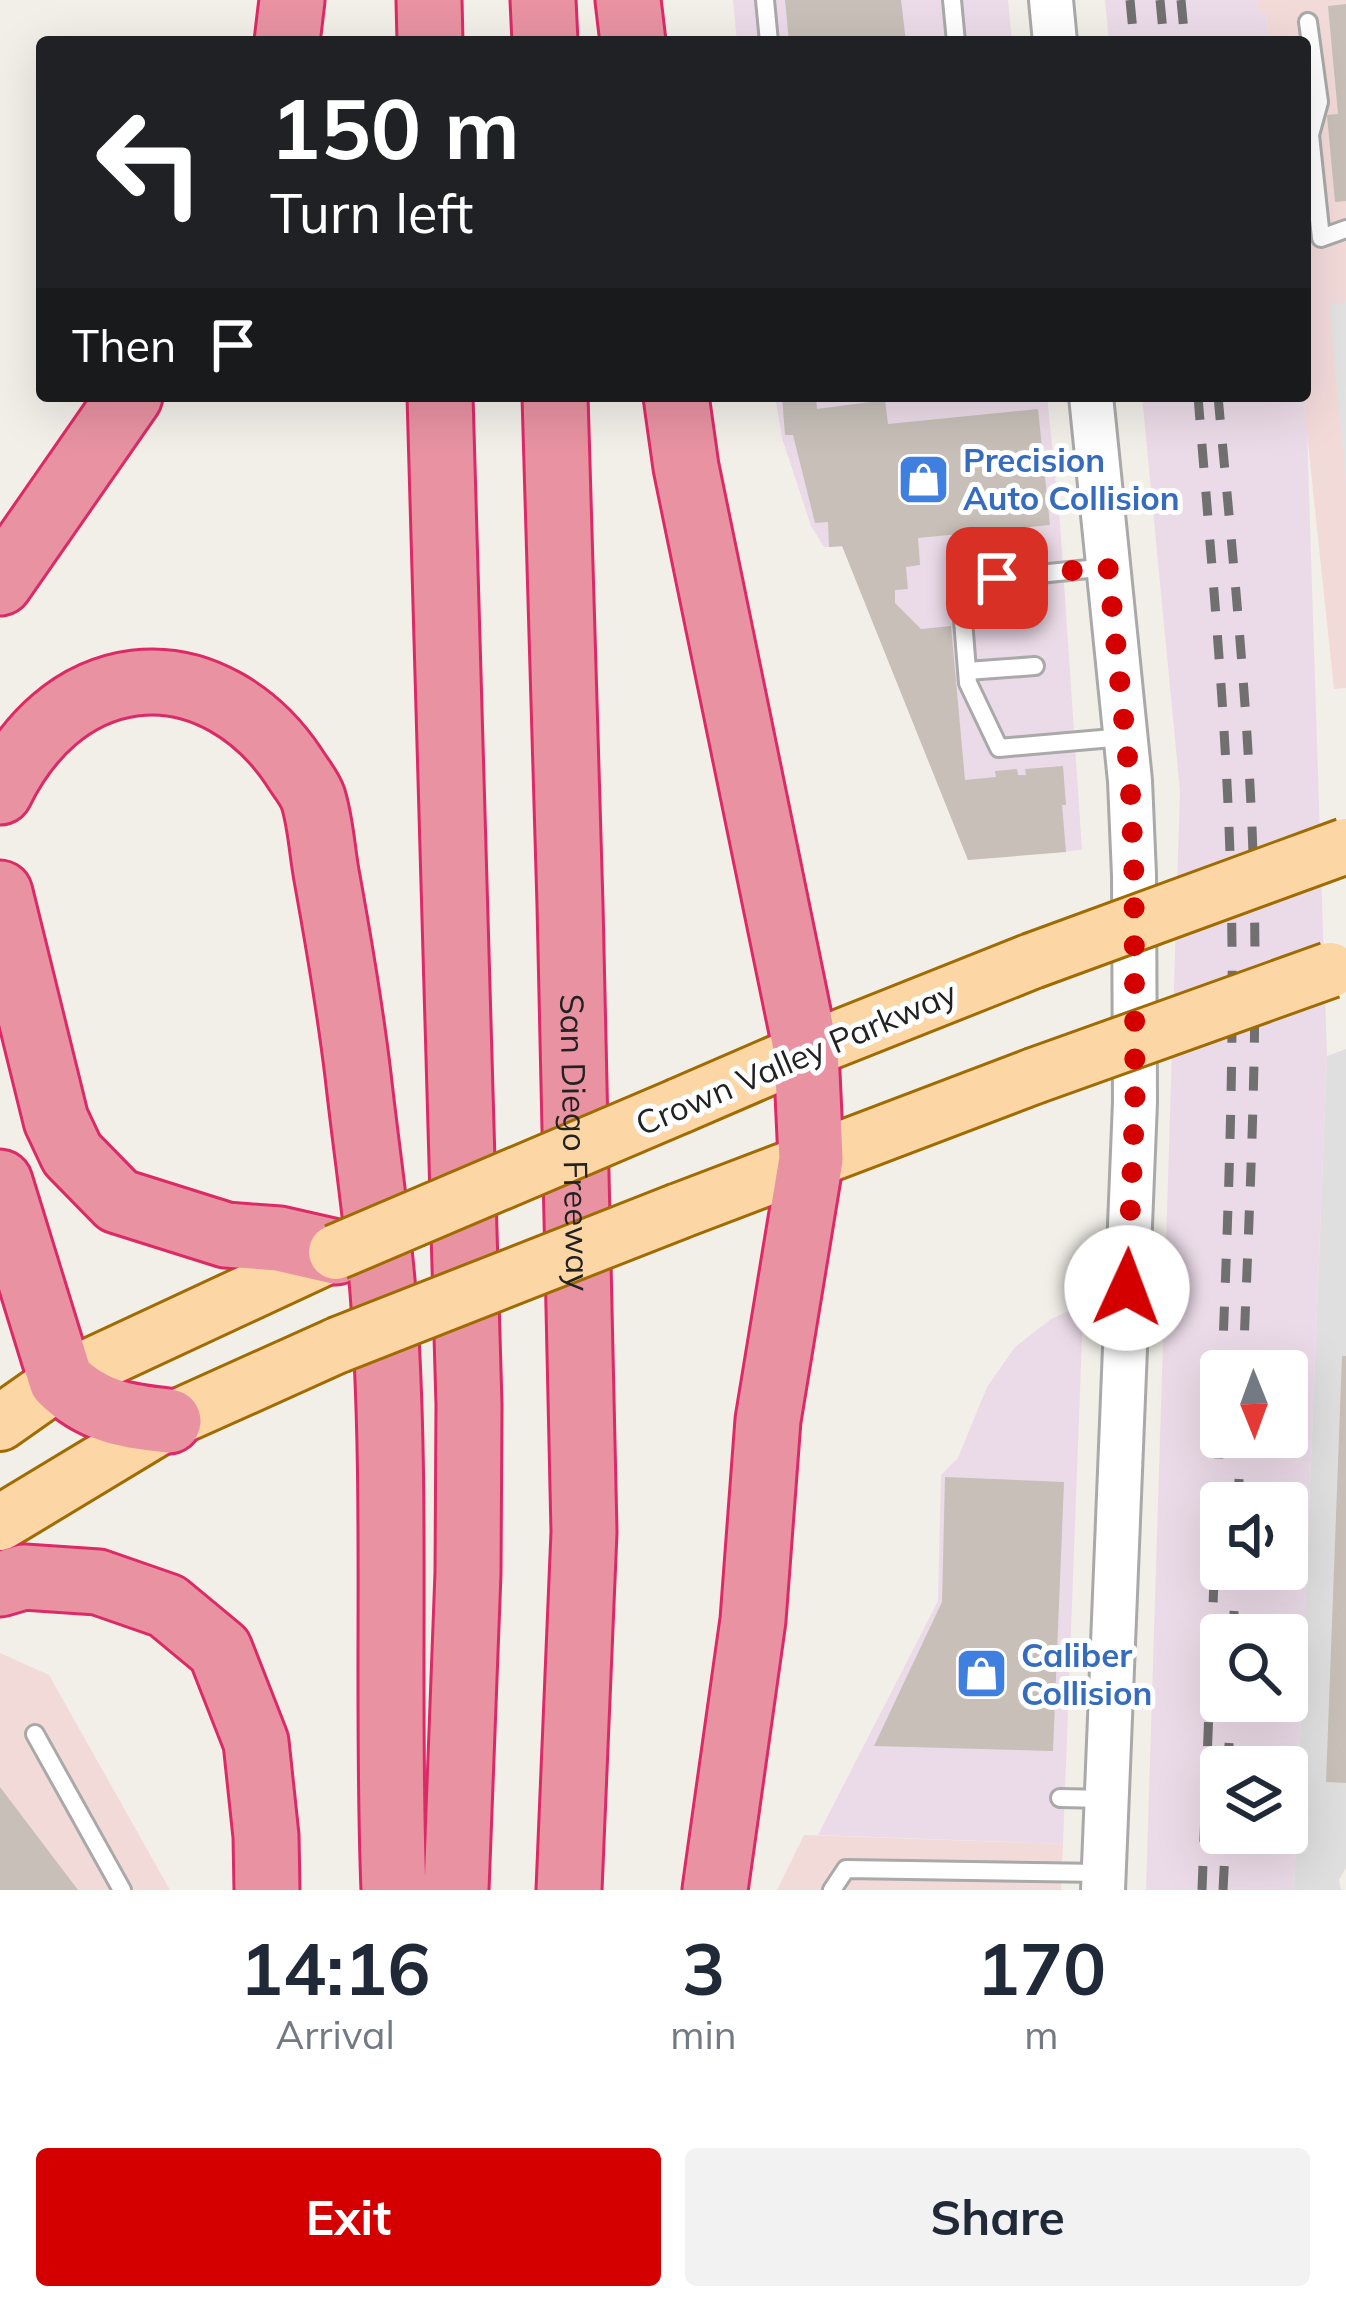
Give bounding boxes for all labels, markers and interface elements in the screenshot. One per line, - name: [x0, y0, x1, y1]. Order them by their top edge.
- text: 150 m: [270, 75, 520, 180]
- icon: left: [72, 84, 228, 240]
- text: Turn left: [270, 179, 473, 247]
- icon: arrive: [200, 312, 266, 378]
- text: Then: [72, 317, 176, 373]
- place label: Precision Auto Collision: [963, 439, 1180, 518]
- shop icon: Precision Auto Collision: [896, 451, 952, 507]
- pin: [946, 527, 1048, 629]
- icon: arrive: [964, 545, 1030, 611]
- street label: Crown Valley Parkway: [629, 971, 963, 1144]
- street label: San Diego Freeway: [552, 994, 600, 1292]
- position arrow: [1064, 1225, 1190, 1351]
- north arrow: [1200, 1350, 1308, 1458]
- map controls: [1200, 1350, 1308, 1854]
- button: sound: [1200, 1482, 1308, 1590]
- button: search: [1200, 1614, 1308, 1722]
- place label: Caliber Collision: [1021, 1634, 1152, 1713]
- shop icon: Caliber Collision: [954, 1646, 1010, 1702]
- button: layers: [1200, 1746, 1308, 1854]
- text: 14:16: [240, 1923, 430, 2013]
- text: 3: [682, 1923, 725, 2013]
- text: 170: [977, 1923, 1106, 2013]
- text: Arrival: [276, 2010, 395, 2059]
- text: min: [670, 2010, 737, 2059]
- text: m: [1024, 2010, 1058, 2059]
- button: Exit: [36, 2148, 661, 2286]
- button: Share: [685, 2148, 1310, 2286]

